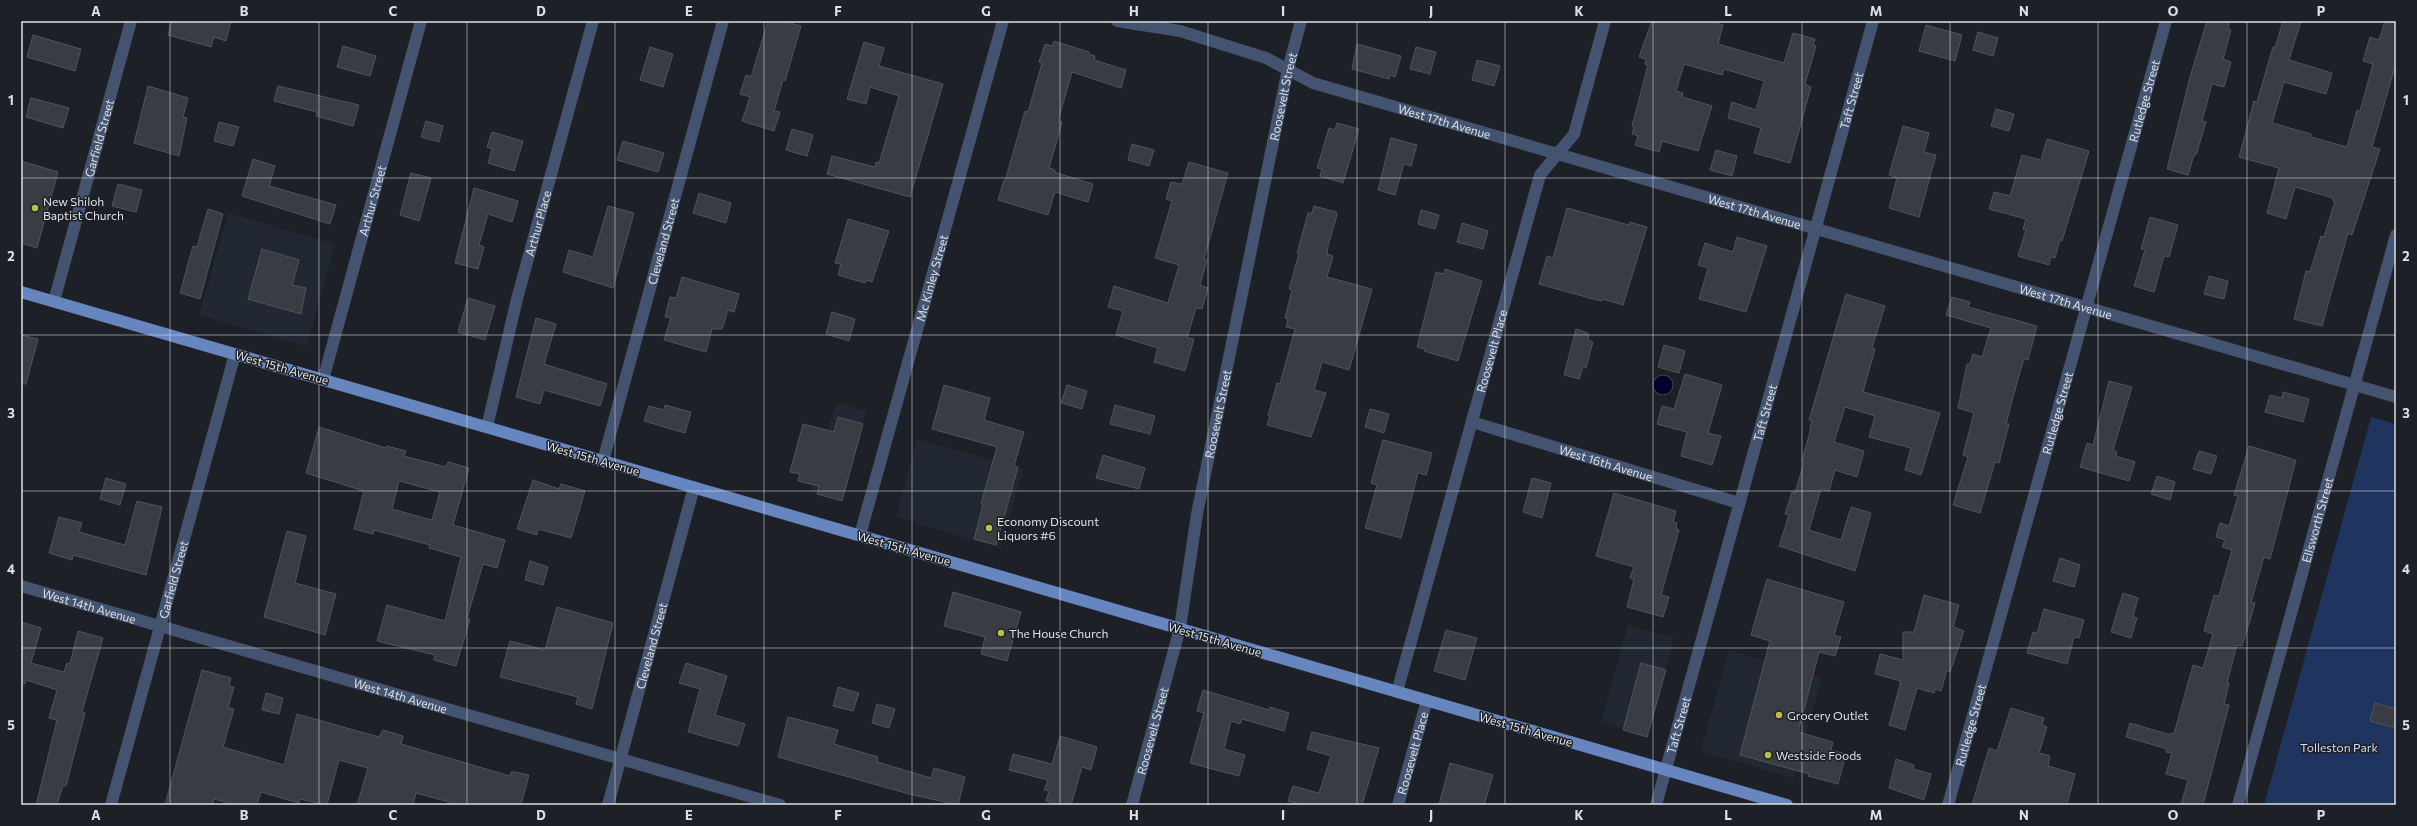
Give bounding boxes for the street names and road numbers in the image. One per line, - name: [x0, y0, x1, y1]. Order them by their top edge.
- street label: Roosevelt Street: [1267, 51, 1299, 142]
- street label: Rutledge Street: [2126, 58, 2162, 144]
- street label: Taft Street: [1836, 70, 1866, 131]
- street label: Garfield Street: [81, 97, 116, 179]
- street label: West 17th Avenue: [1396, 101, 1493, 141]
- street label: Arthur Street: [356, 164, 388, 237]
- street label: Arthur Place: [522, 189, 553, 258]
- street label: West 17th Avenue: [1707, 191, 1803, 231]
- street label: Cleveland Street: [644, 196, 682, 286]
- street label: Mc Kinley Street: [913, 233, 950, 323]
- street label: West 17th Avenue: [2018, 281, 2114, 321]
- street label: Roosevelt Place: [1473, 308, 1509, 394]
- street label: West 15th Avenue: [234, 347, 330, 387]
- street label: Roosevelt Street: [1202, 368, 1233, 459]
- street label: Rutledge Street: [2039, 370, 2075, 456]
- street label: Taft Street: [1750, 382, 1779, 443]
- street label: West 15th Avenue: [545, 438, 641, 478]
- street label: West 16th Avenue: [1558, 442, 1654, 483]
- street label: Ellsworth Street: [2299, 475, 2336, 564]
- street label: West 15th Avenue: [856, 528, 952, 568]
- street label: Garfield Street: [156, 539, 190, 620]
- street label: West 14th Avenue: [41, 586, 138, 626]
- street label: Cleveland Street: [633, 601, 669, 691]
- street label: West 15th Avenue: [1167, 619, 1263, 659]
- street label: West 14th Avenue: [352, 675, 449, 716]
- street label: Rutledge Street: [1952, 682, 1988, 768]
- street label: Roosevelt Street: [1134, 685, 1171, 776]
- street label: Taft Street: [1664, 695, 1693, 755]
- street label: West 15th Avenue: [1478, 709, 1574, 749]
- street label: Roosevelt Place: [1394, 710, 1430, 796]

